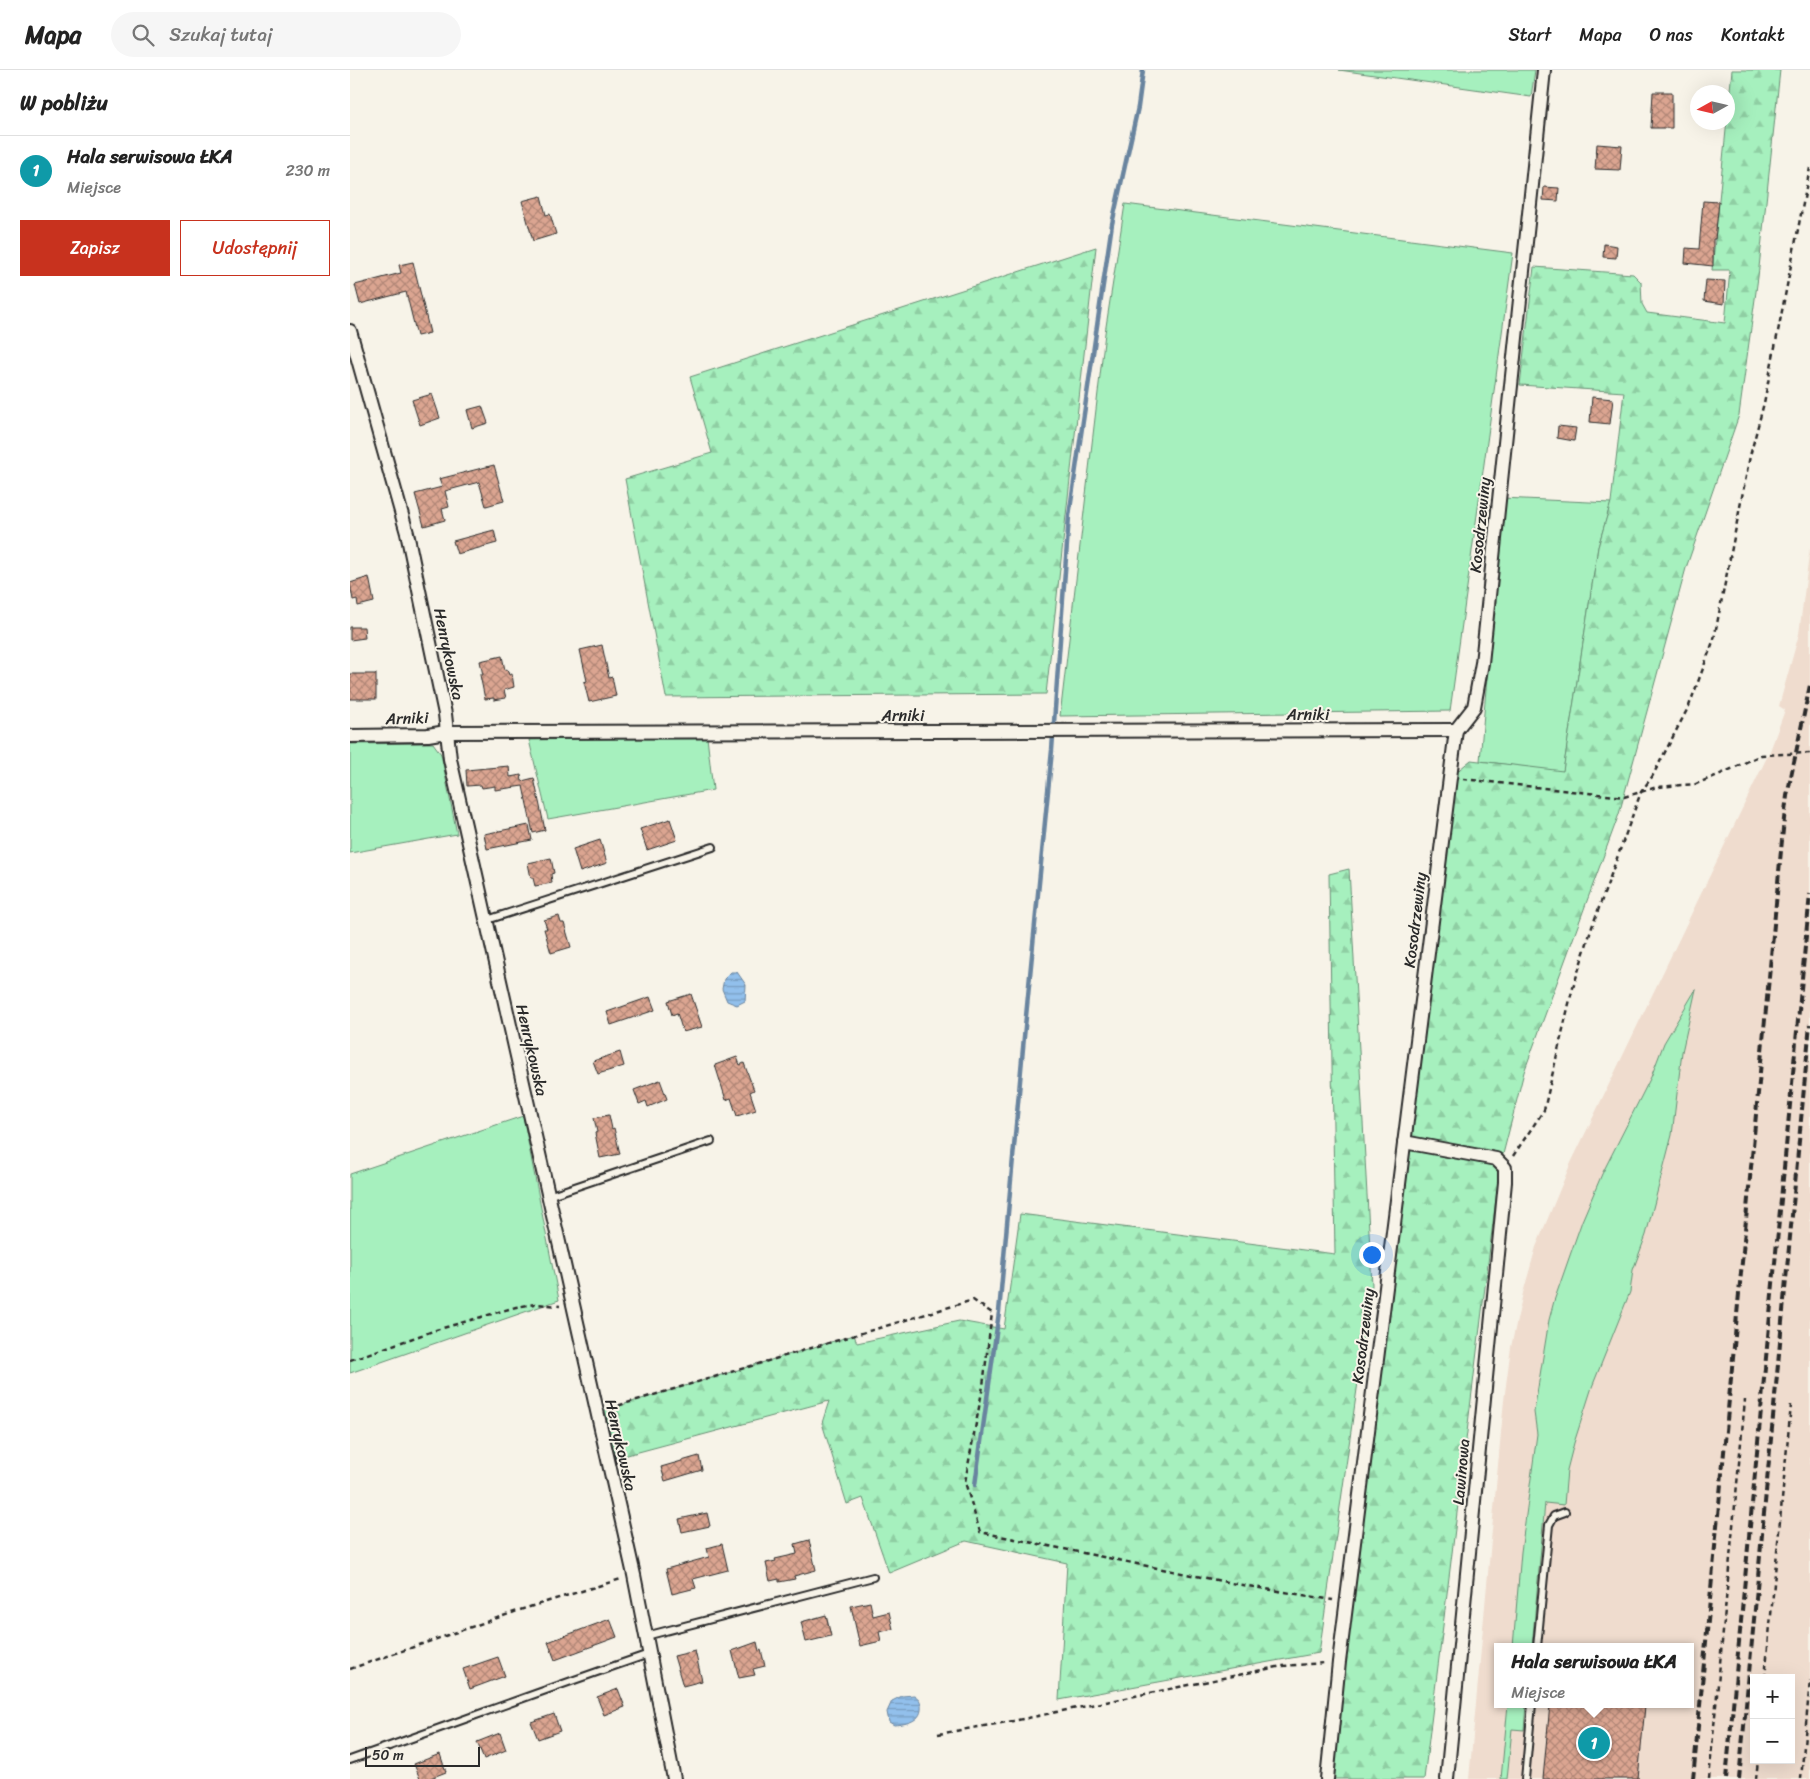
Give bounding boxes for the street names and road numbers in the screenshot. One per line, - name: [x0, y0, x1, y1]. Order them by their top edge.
- street label: Kosodrzewiny: [1461, 475, 1500, 574]
- street label: Henrykowska: [425, 605, 473, 703]
- street label: Arniki: [1285, 700, 1330, 729]
- street label: Arniki: [880, 701, 925, 730]
- street label: Arniki: [384, 703, 430, 733]
- street label: Kosodrzewiny: [1395, 870, 1435, 969]
- street label: Henrykowska: [507, 1001, 557, 1099]
- street label: Kosodrzewiny: [1343, 1286, 1383, 1385]
- street label: Henrykowska: [596, 1396, 646, 1494]
- street label: Lawinowa: [1444, 1438, 1478, 1506]

